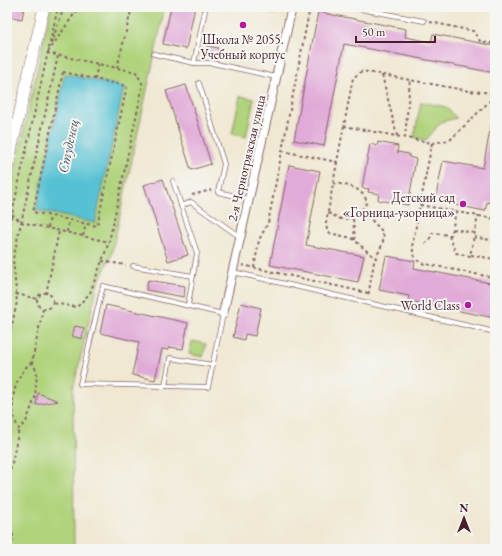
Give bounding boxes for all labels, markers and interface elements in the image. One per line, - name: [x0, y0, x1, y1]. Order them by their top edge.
- scale bar: [356, 18, 435, 44]
- marker: Школа № 2055. Учебный корпус: [238, 20, 248, 30]
- text: 50 m: [362, 24, 386, 40]
- place label: Школа № 2055. Учебный корпус: [200, 31, 285, 63]
- street label: 2-я Черногрязская улица: [224, 93, 269, 223]
- water label: Студенец: [54, 117, 82, 175]
- place label: Детский сад «Горница-узорница»: [343, 189, 455, 221]
- marker: Детский сад «Горница-узорница»: [458, 199, 468, 209]
- place label: World Class: [400, 297, 460, 314]
- marker: World Class: [463, 300, 473, 310]
- north arrow: [444, 498, 484, 538]
- text: N: [460, 501, 469, 515]

